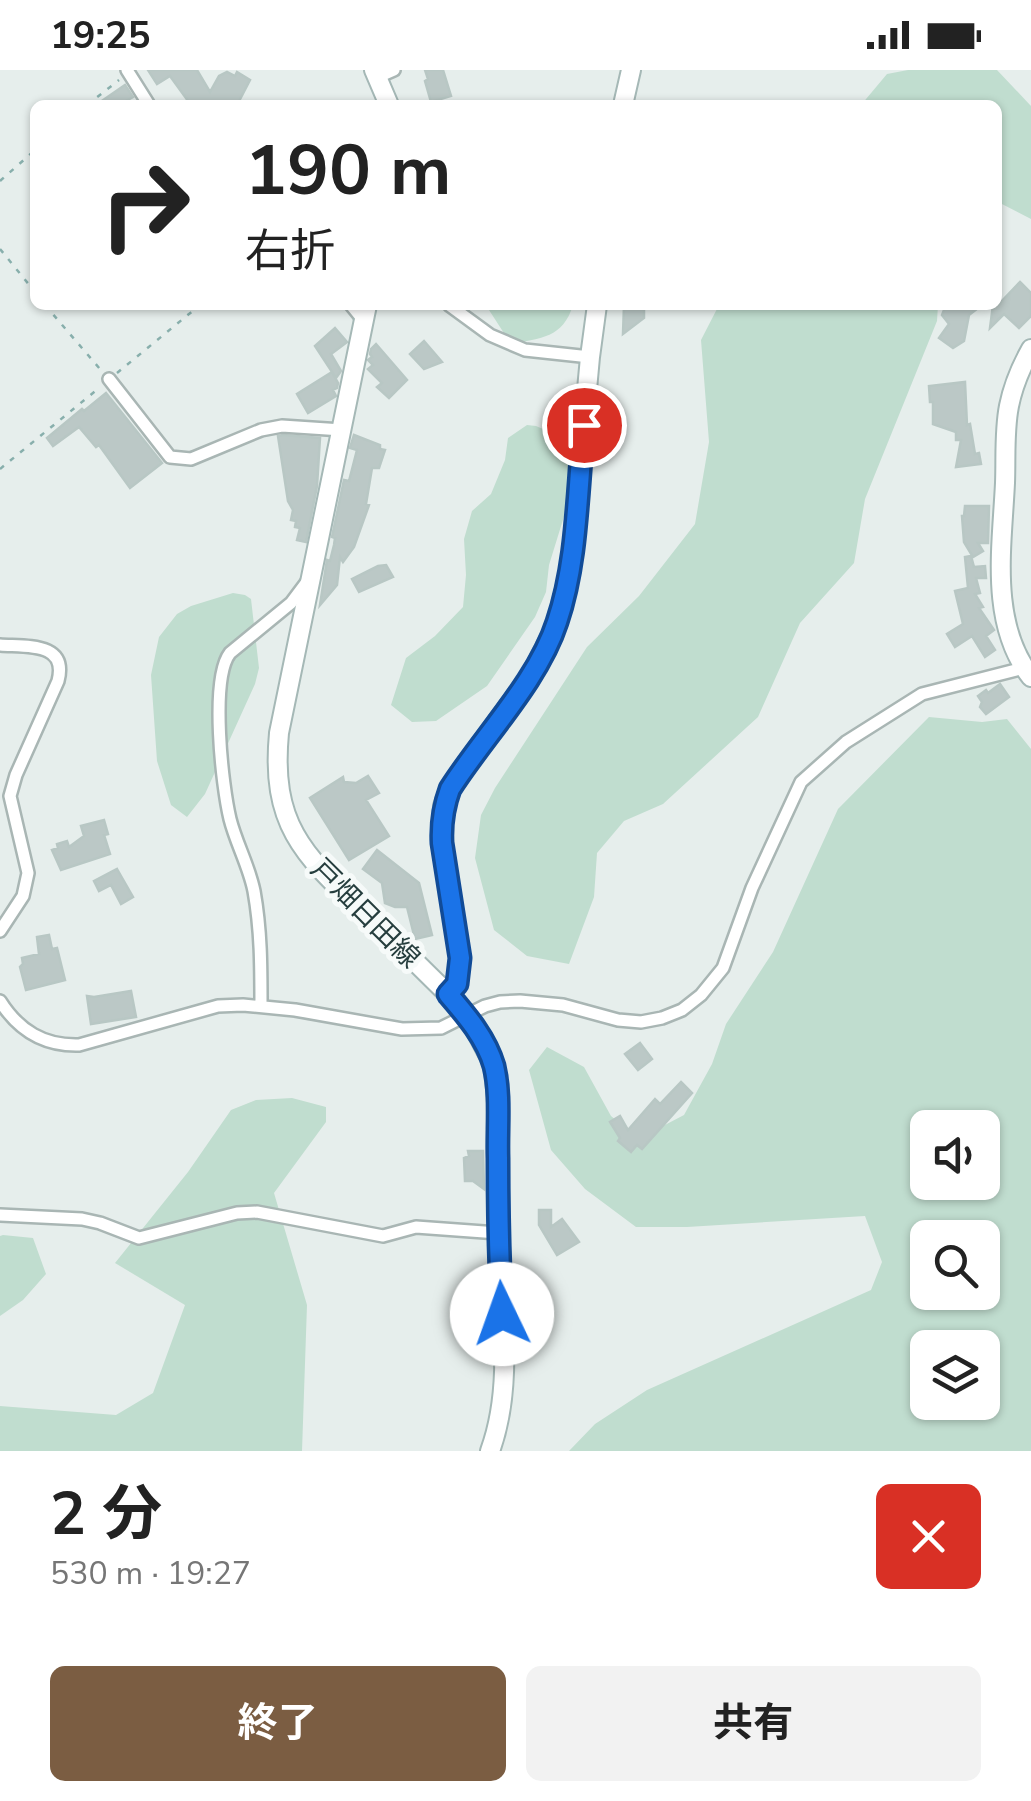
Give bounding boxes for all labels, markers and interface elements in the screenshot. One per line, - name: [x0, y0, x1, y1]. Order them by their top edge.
- text: 19:25: [50, 10, 151, 61]
- text: 190 m: [245, 123, 451, 219]
- icon: right: [80, 140, 210, 270]
- text: 右折: [245, 221, 335, 282]
- pin: [542, 383, 627, 468]
- icon: arrive: [557, 398, 612, 453]
- street label: 戸畑日田線: [302, 851, 428, 977]
- map controls: [910, 1110, 1000, 1420]
- button: sound: [910, 1110, 1000, 1200]
- button: search: [910, 1220, 1000, 1310]
- position arrow: [450, 1262, 554, 1366]
- button: layers: [910, 1330, 1000, 1420]
- text: 2 分: [50, 1473, 162, 1555]
- button: close: [876, 1484, 981, 1589]
- text: 530 m · 19:27: [50, 1552, 251, 1595]
- button: 終了: [50, 1666, 506, 1781]
- button: 共有: [526, 1666, 981, 1781]

